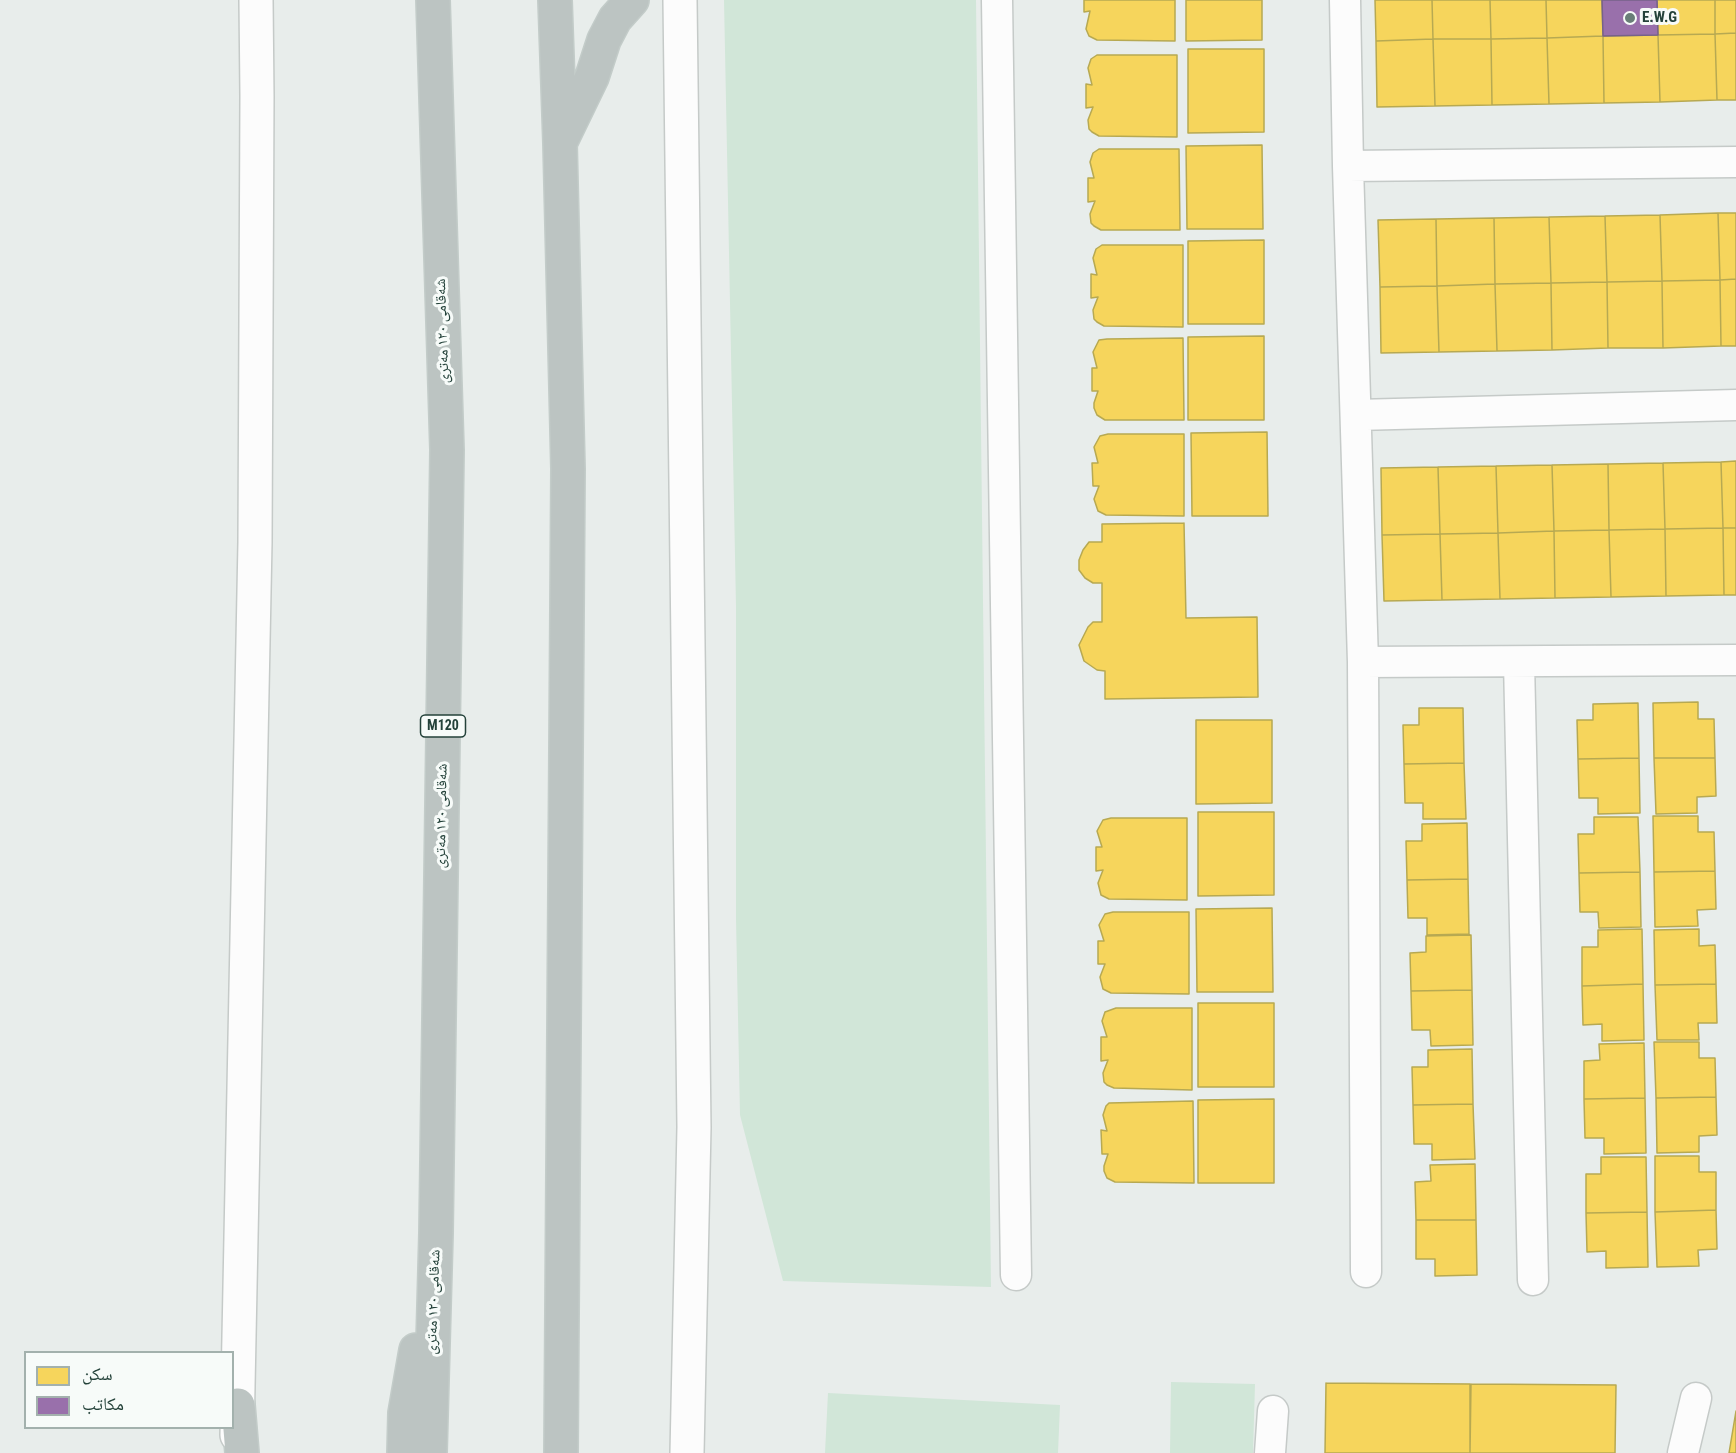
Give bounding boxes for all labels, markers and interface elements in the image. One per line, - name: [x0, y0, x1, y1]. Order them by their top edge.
- place label: E.W.G: [1642, 9, 1677, 27]
- marker: E.W.G: [1623, 11, 1637, 25]
- street label: شەقامی ١٢٠ مەتری: [432, 278, 454, 384]
- road number: M120: [420, 715, 466, 737]
- street label: شەقامی ١٢٠ مەتری: [432, 763, 452, 869]
- street label: شەقامی ١٢٠ مەتری: [423, 1249, 445, 1355]
- legend: [24, 1351, 234, 1429]
- text: سكن: [82, 1363, 113, 1384]
- text: مكاتب: [82, 1393, 124, 1414]

